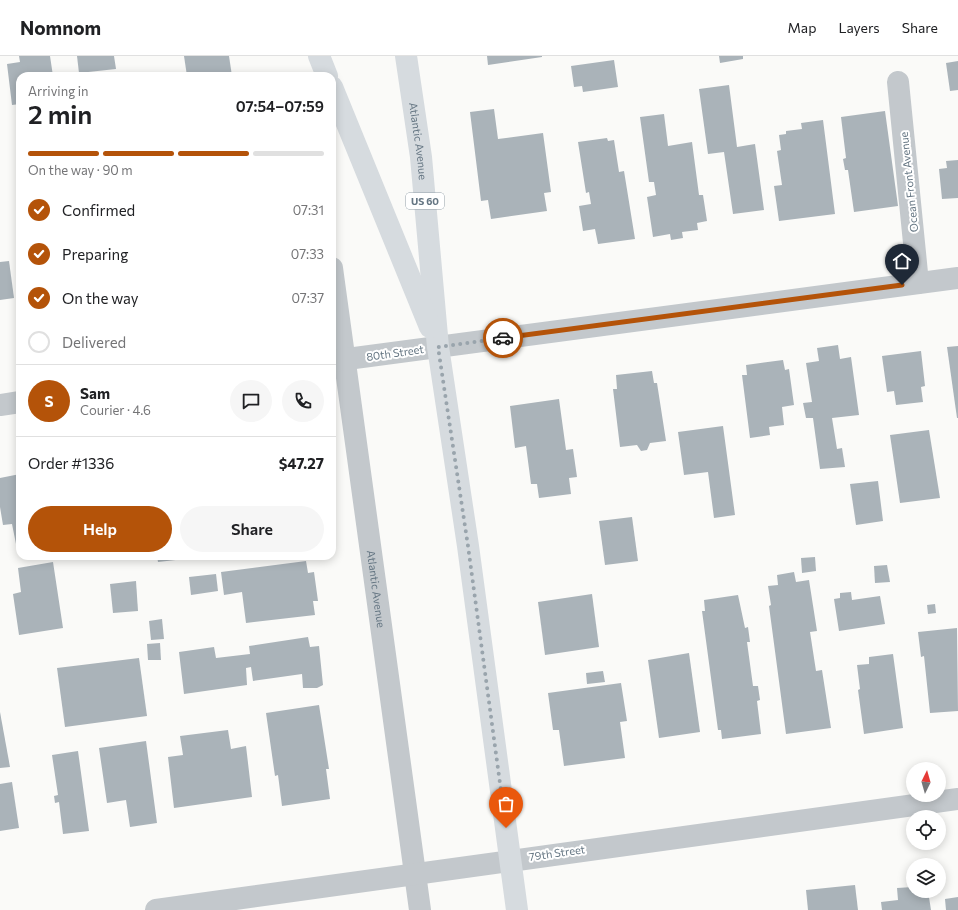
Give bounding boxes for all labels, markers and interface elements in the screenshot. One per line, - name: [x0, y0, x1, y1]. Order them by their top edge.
- text: Nomnom: [20, 16, 101, 39]
- text: Map: [788, 19, 816, 36]
- text: Layers: [838, 19, 880, 36]
- text: Share: [902, 19, 938, 36]
- text: Arriving in: [28, 83, 88, 99]
- text: 07:54–07:59: [236, 97, 324, 115]
- text: 2 min: [28, 98, 92, 129]
- street label: Atlantic Avenue: [407, 101, 430, 181]
- street label: Ocean Front Avenue: [897, 131, 920, 233]
- text: On the way · 90 m: [28, 162, 133, 178]
- road number: US 60: [406, 193, 444, 209]
- icon: check: [28, 199, 50, 221]
- text: Confirmed: [62, 201, 135, 219]
- text: 07:31: [293, 202, 324, 218]
- icon: check: [28, 243, 50, 265]
- pin: [885, 244, 919, 285]
- text: Preparing: [62, 245, 128, 263]
- text: 07:33: [291, 246, 324, 262]
- icon: home: [891, 250, 913, 272]
- icon: check: [28, 287, 50, 309]
- text: On the way: [62, 289, 139, 307]
- text: 07:37: [291, 290, 324, 306]
- courier: [483, 318, 523, 358]
- icon: car: [492, 327, 514, 349]
- text: Delivered: [62, 333, 126, 351]
- street label: 80th Street: [365, 342, 425, 363]
- button: chat: [230, 380, 272, 422]
- button: phone: [282, 380, 324, 422]
- text: Sam: [80, 384, 110, 402]
- text: S: [44, 392, 54, 410]
- text: Courier · 4.6: [80, 402, 151, 418]
- text: Order #1336: [28, 454, 114, 472]
- text: $47.27: [279, 454, 324, 472]
- button: Help: [28, 506, 172, 552]
- button: Share: [180, 506, 324, 552]
- street label: Atlantic Avenue: [365, 549, 388, 629]
- north arrow: [906, 762, 946, 802]
- map controls: [906, 762, 946, 898]
- pin: [489, 787, 523, 828]
- icon: bag: [495, 793, 517, 815]
- button: locate: [906, 810, 946, 850]
- street label: 79th Street: [528, 842, 586, 863]
- button: layers: [906, 858, 946, 898]

